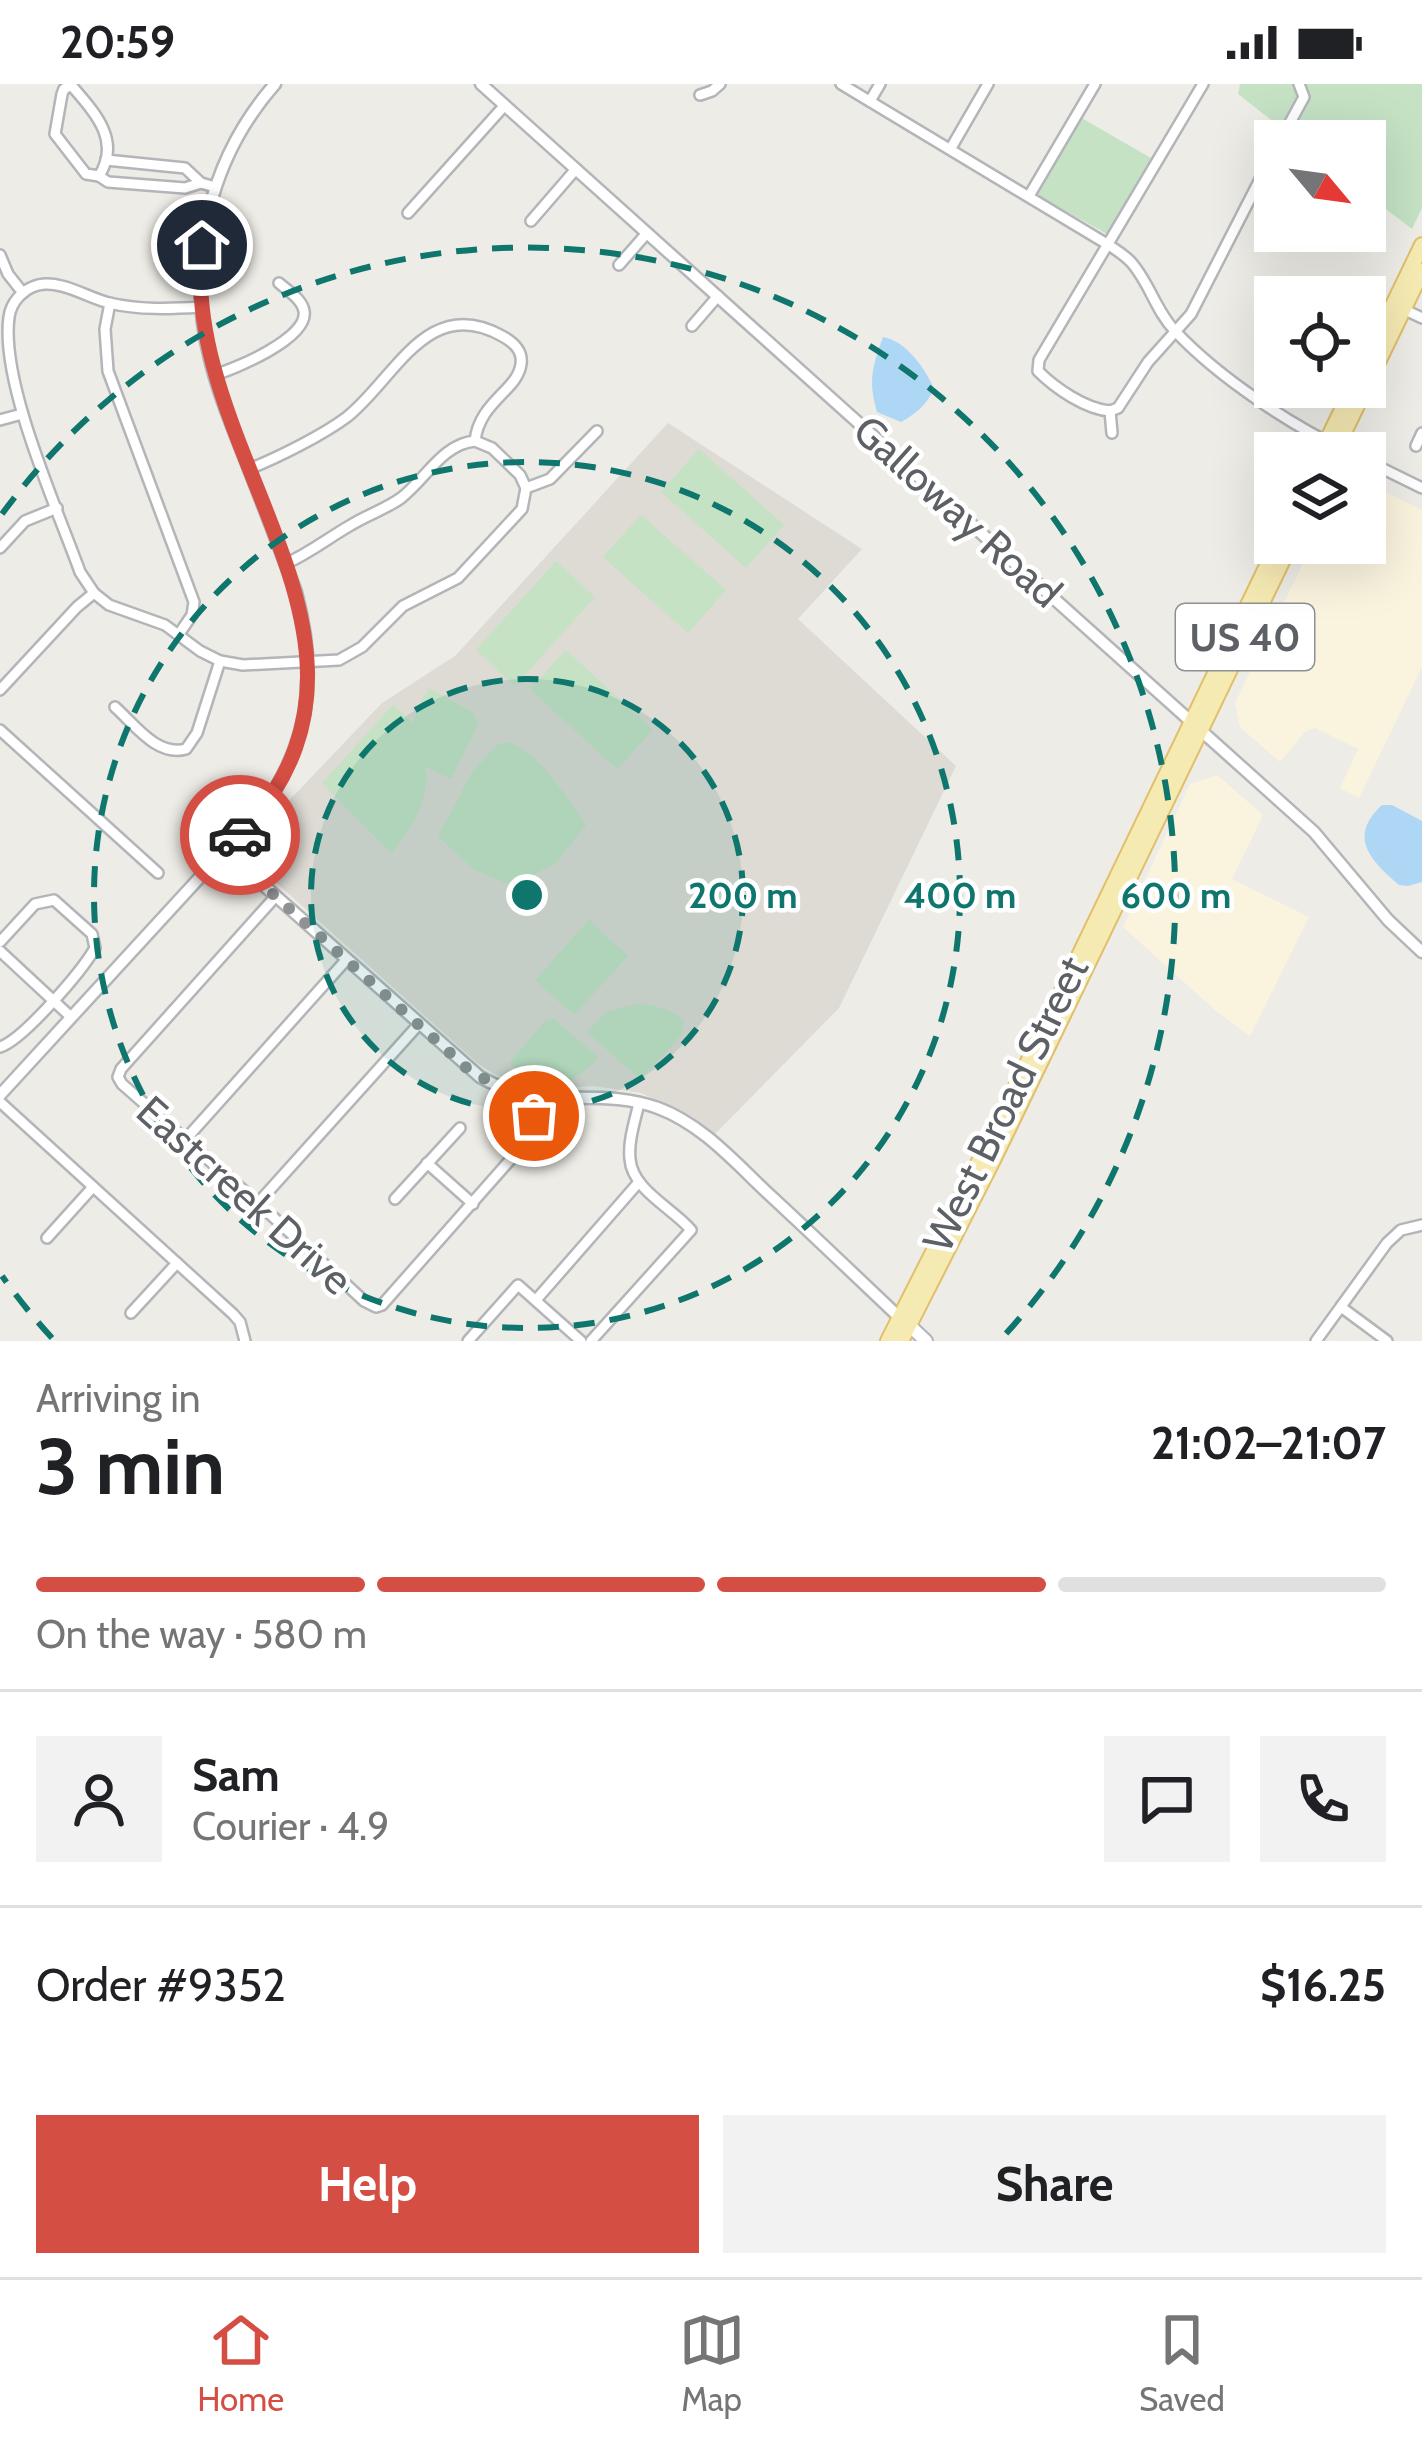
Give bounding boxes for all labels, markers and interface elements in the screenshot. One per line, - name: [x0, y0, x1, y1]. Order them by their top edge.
- text: 20:59: [60, 15, 175, 69]
- north arrow: [1254, 120, 1386, 252]
- map controls: [1254, 120, 1386, 564]
- pin: [151, 194, 253, 296]
- icon: home: [169, 212, 235, 278]
- button: locate: [1254, 276, 1386, 408]
- street label: Galloway Road: [843, 404, 1073, 618]
- button: layers: [1254, 432, 1386, 564]
- road number: US 40: [1176, 604, 1314, 670]
- courier: [180, 775, 300, 895]
- icon: car: [207, 802, 273, 868]
- text: 200 m: [688, 873, 798, 917]
- text: 400 m: [904, 873, 1016, 917]
- text: 600 m: [1121, 873, 1231, 917]
- centre of rings: [506, 874, 548, 916]
- street label: West Broad Street: [911, 948, 1099, 1260]
- pin: [483, 1065, 585, 1167]
- icon: bag: [501, 1083, 567, 1149]
- street label: Eastcreek Drive: [127, 1085, 363, 1305]
- text: Arriving in: [36, 1374, 200, 1422]
- text: 21:02–21:07: [1151, 1416, 1386, 1470]
- text: 3 min: [36, 1419, 225, 1514]
- text: On the way · 580 m: [36, 1610, 367, 1658]
- button: person: [36, 1736, 162, 1862]
- button: chat: [1104, 1736, 1230, 1862]
- button: phone: [1260, 1736, 1386, 1862]
- text: Sam: [192, 1748, 280, 1802]
- text: Courier · 4.9: [192, 1802, 389, 1850]
- text: Order #9352: [36, 1958, 286, 2012]
- text: $16.25: [1260, 1958, 1386, 2012]
- button: Help: [36, 2115, 699, 2253]
- button: Share: [723, 2115, 1386, 2253]
- tab: Home: [197, 2307, 284, 2419]
- tab: Map: [679, 2307, 745, 2419]
- tab: Saved: [1139, 2307, 1225, 2419]

